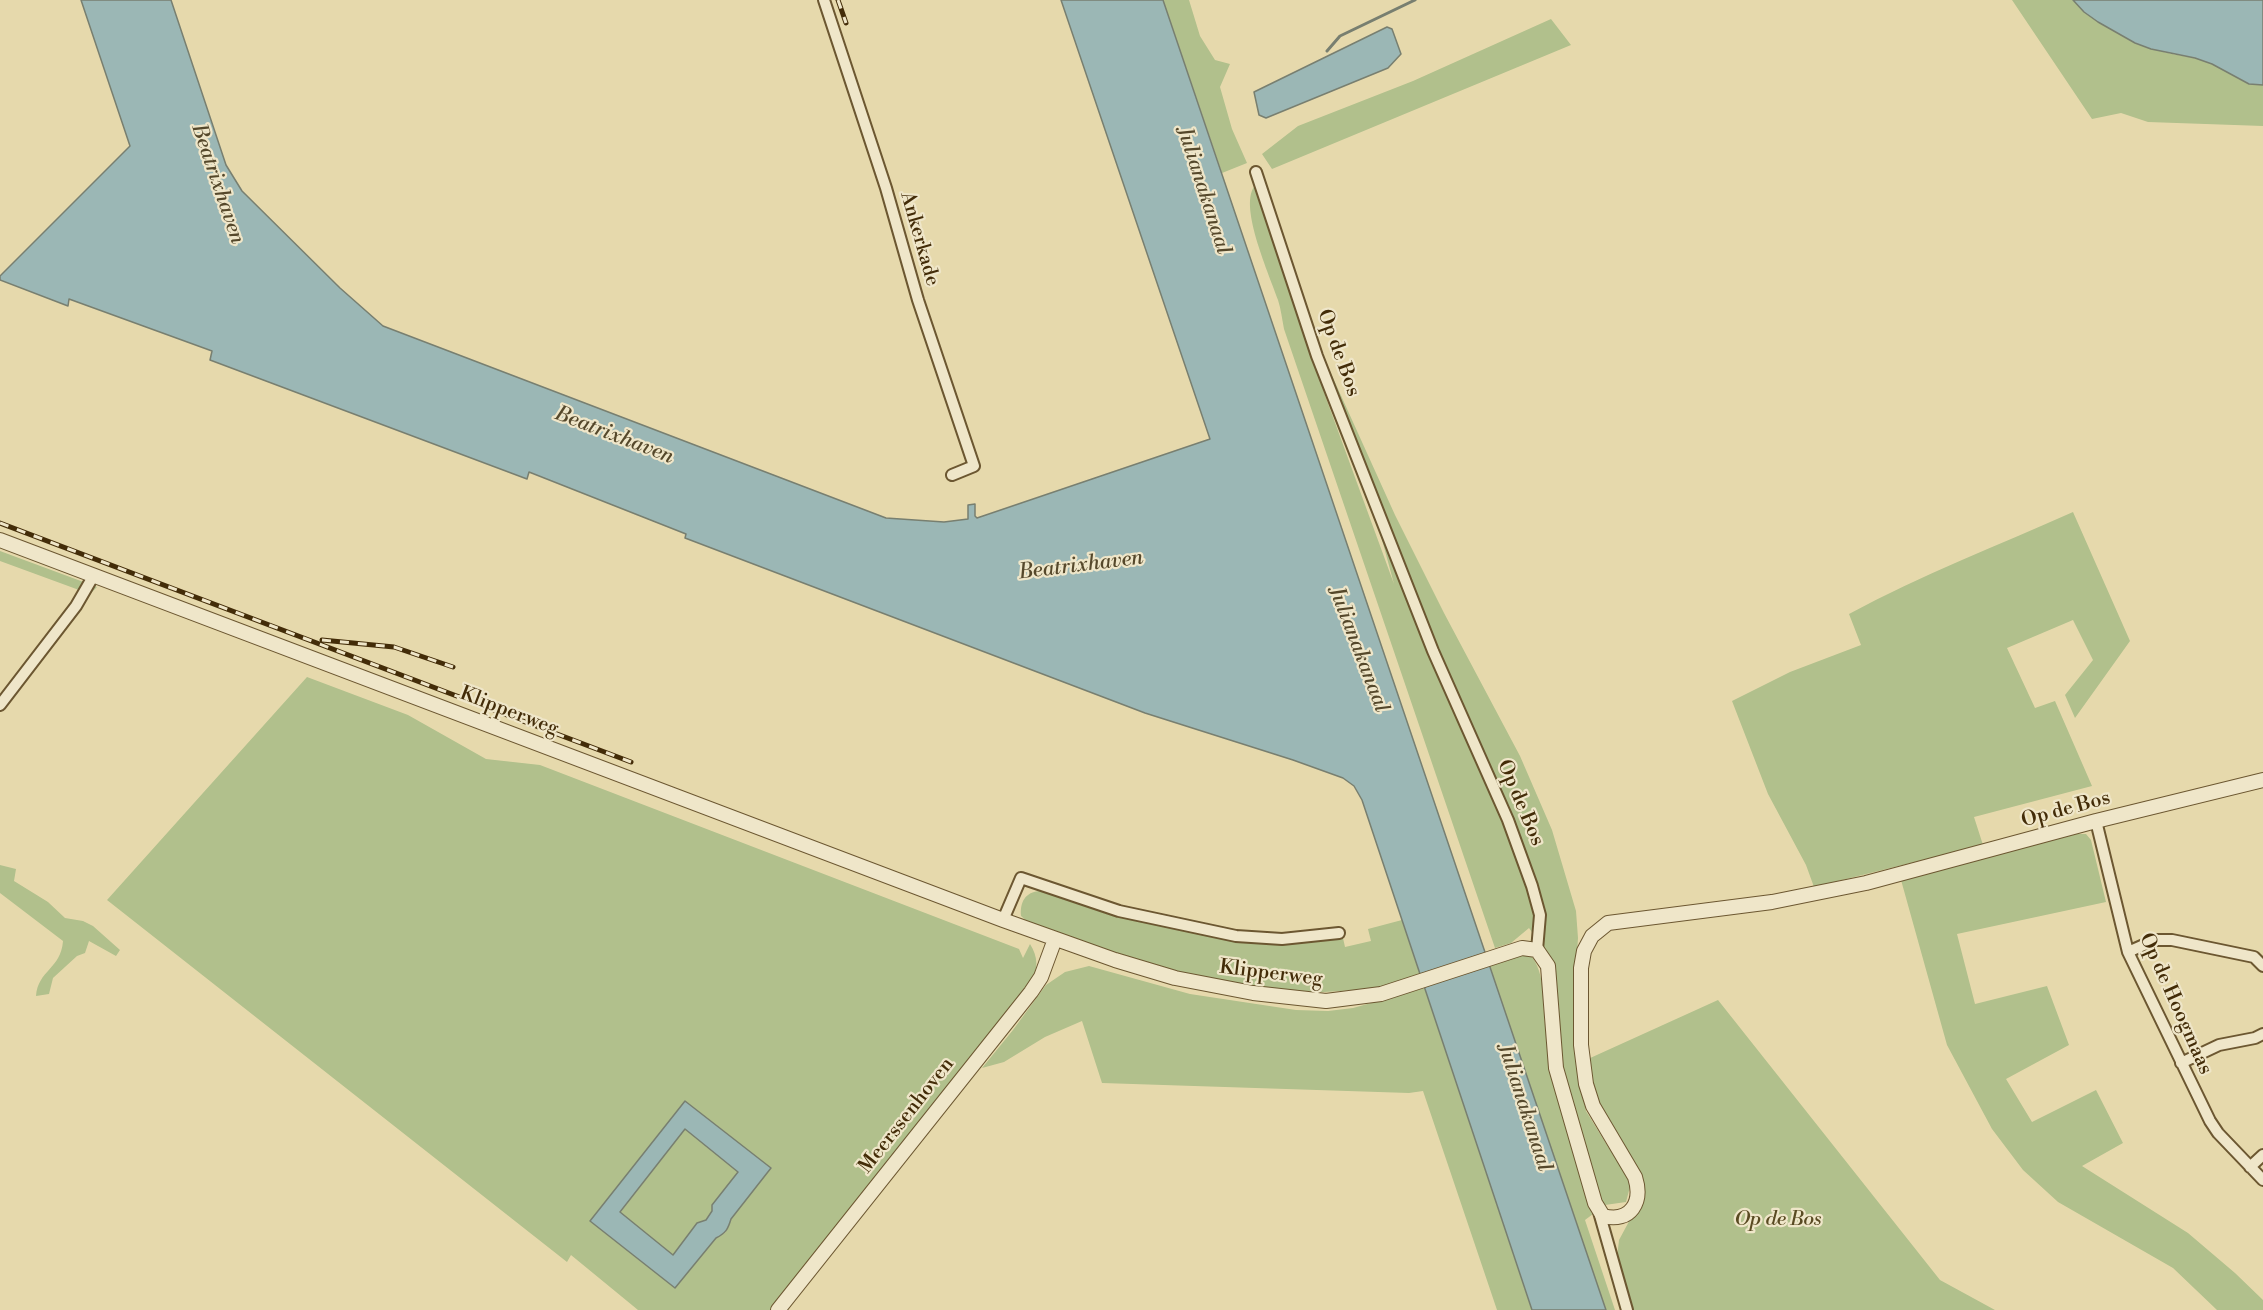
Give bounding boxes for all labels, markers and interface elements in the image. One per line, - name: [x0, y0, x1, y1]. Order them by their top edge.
- water label: Beatrixhaven: [185, 121, 249, 247]
- water label: Julianakanaal: [1171, 124, 1235, 258]
- street label: Ankerkade: [894, 189, 944, 289]
- street label: Op de Bos: [1311, 306, 1365, 400]
- water label: Beatrixhaven: [551, 402, 677, 470]
- water label: Beatrixhaven: [1017, 546, 1145, 586]
- water label: Julianakanaal: [1323, 584, 1393, 716]
- street label: Klipperweg: [456, 682, 562, 742]
- street label: Op de Bos: [1491, 756, 1549, 850]
- street label: Op de Bos: [2019, 787, 2113, 833]
- street label: Op de Hoogmaas: [2133, 930, 2217, 1078]
- street label: Klipperweg: [1218, 956, 1324, 992]
- water label: Julianakanaal: [1492, 1041, 1556, 1175]
- street label: Meerssenhoven: [854, 1053, 960, 1179]
- park label: Op de Bos: [1734, 1208, 1822, 1232]

